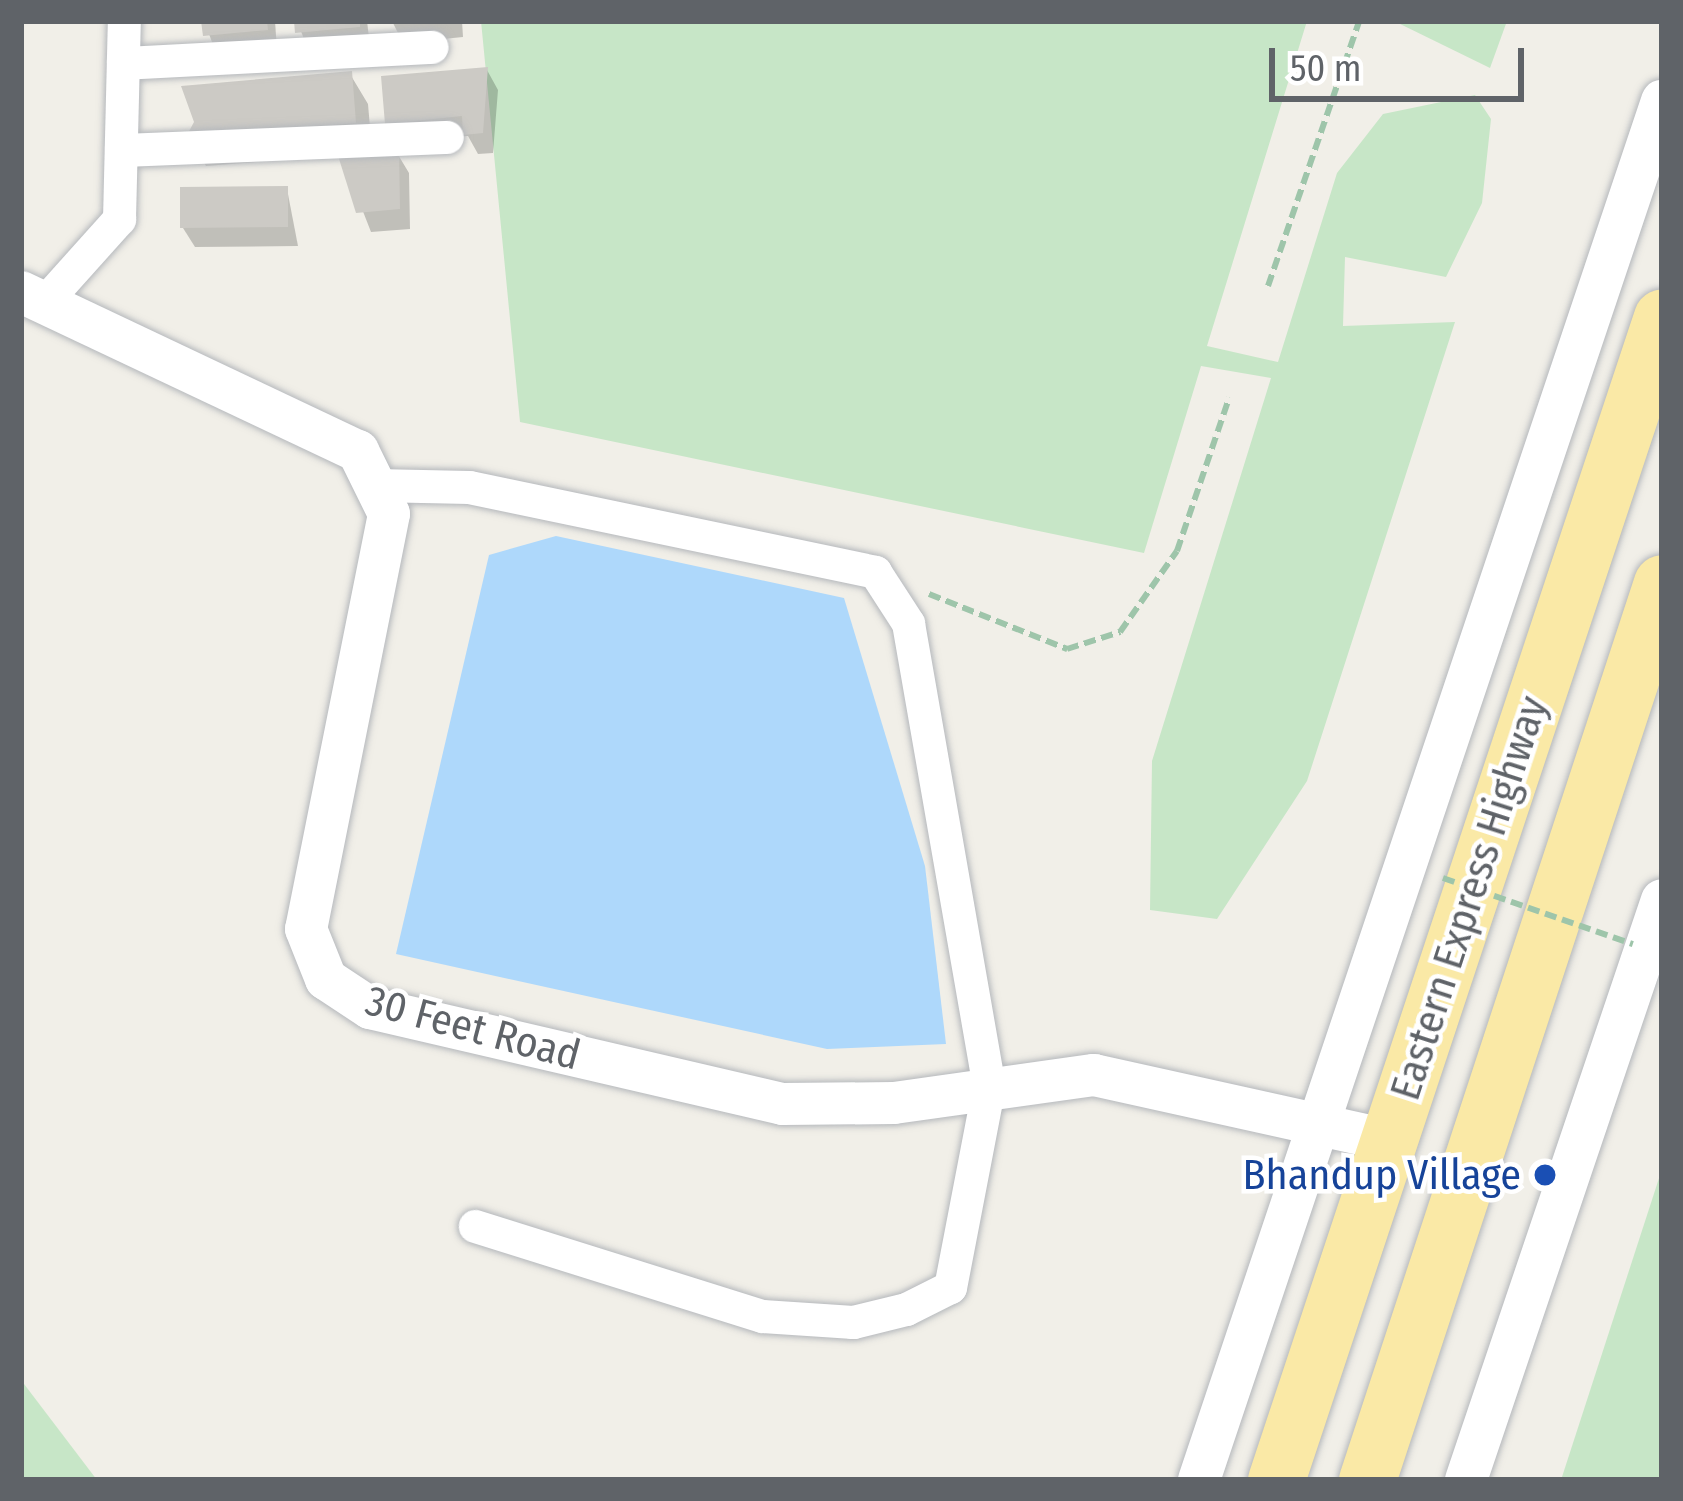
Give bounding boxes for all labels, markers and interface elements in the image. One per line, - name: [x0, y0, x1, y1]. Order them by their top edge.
- scale bar: [1275, 24, 1530, 98]
- text: 50 m: [1290, 47, 1361, 91]
- street label: Eastern Express Highway: [1380, 690, 1558, 1106]
- street label: 30 Feet Road: [360, 975, 586, 1081]
- place label: Bhandup Village: [1243, 1150, 1521, 1200]
- marker: Bhandup Village: [1532, 1162, 1558, 1188]

